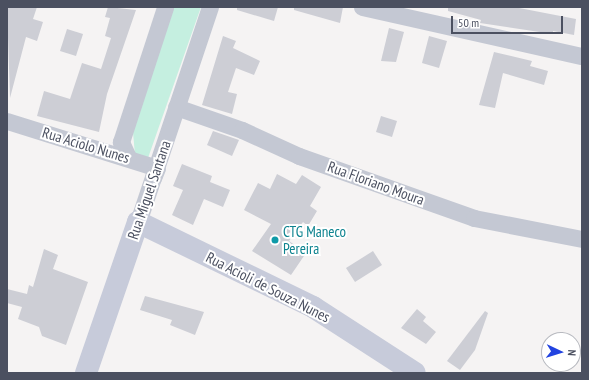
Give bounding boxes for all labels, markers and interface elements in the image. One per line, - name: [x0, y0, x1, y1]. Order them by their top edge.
- scale bar: [453, 8, 565, 34]
- text: 50 m: [458, 15, 479, 30]
- street label: Rua Aciolo Nunes: [40, 123, 132, 167]
- street label: Rua Miguel Santana: [124, 138, 174, 242]
- street label: Rua Floriano Moura: [325, 157, 427, 209]
- place label: CTG Maneco Pereira: [283, 222, 346, 257]
- marker: CTG Maneco Pereira: [270, 235, 280, 245]
- street label: Rua Acioli de Souza Nunes: [203, 248, 333, 326]
- north arrow: [541, 332, 581, 372]
- text: N: [565, 349, 579, 356]

